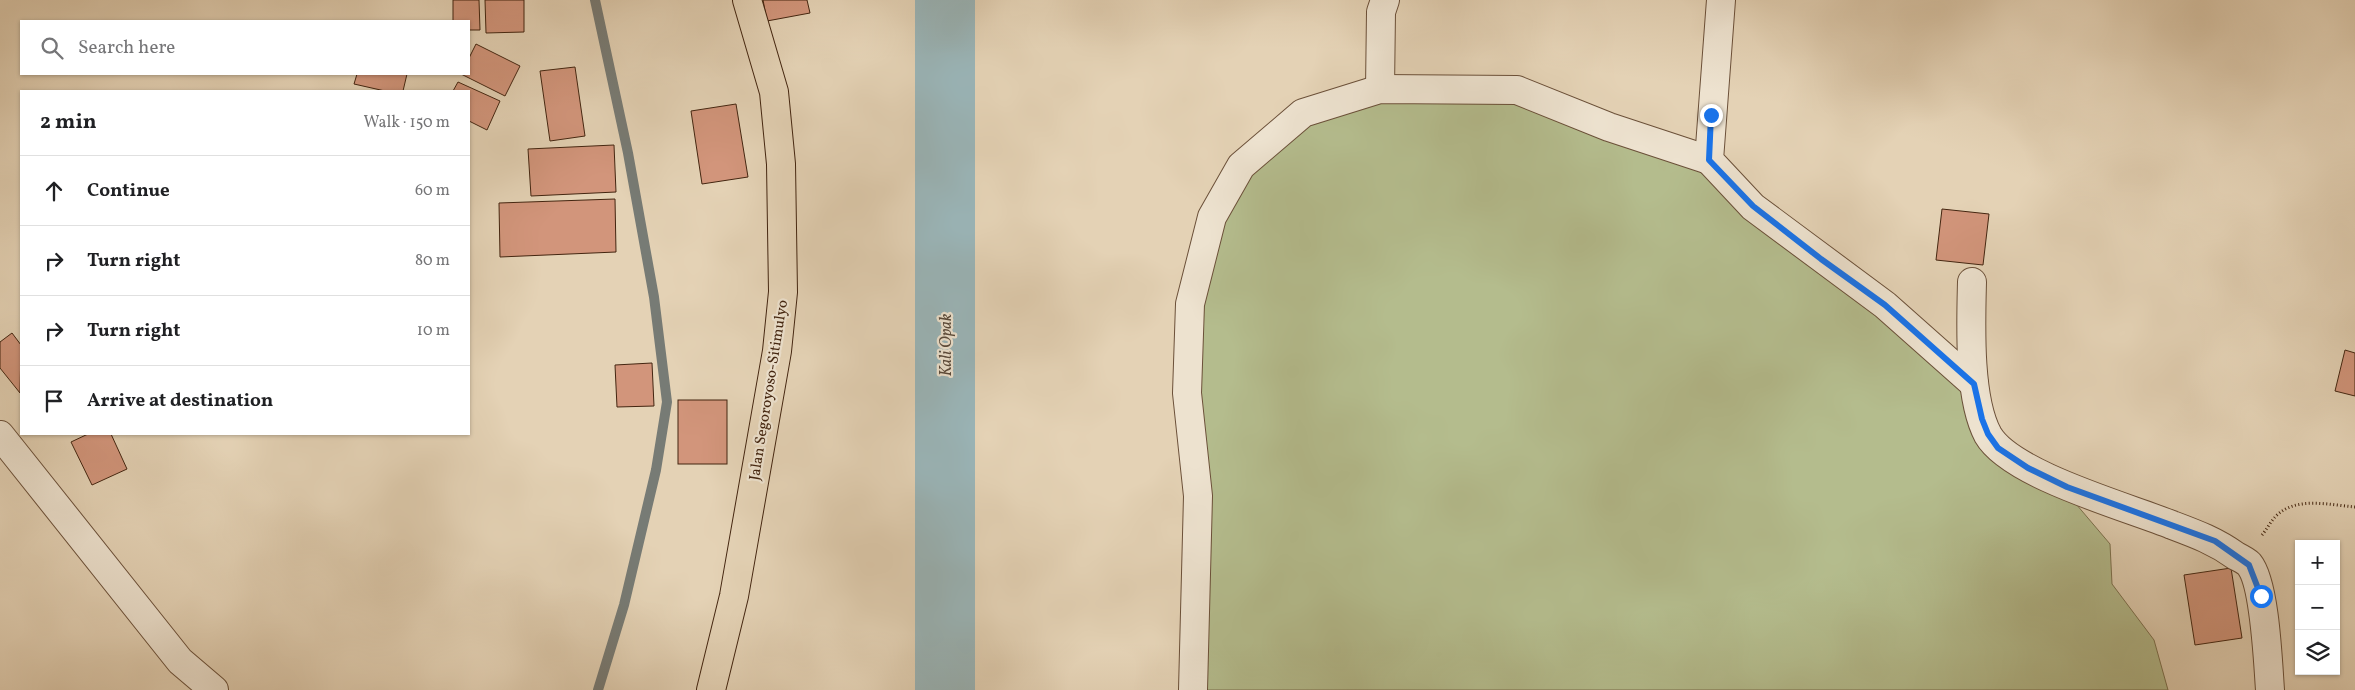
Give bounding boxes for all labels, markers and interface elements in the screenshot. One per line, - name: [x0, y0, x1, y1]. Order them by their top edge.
- search box: [20, 20, 470, 75]
- icon: search: [38, 34, 66, 62]
- text: Search here: [78, 35, 175, 61]
- route end: [1700, 104, 1723, 127]
- text: 2 min: [40, 108, 97, 137]
- text: Walk · 150 m: [364, 112, 450, 134]
- icon: ahead: [40, 177, 68, 205]
- text: Continue: [87, 178, 170, 204]
- text: 60 m: [415, 180, 450, 202]
- icon: right: [40, 247, 68, 275]
- text: Turn right: [87, 248, 180, 274]
- text: 80 m: [415, 250, 450, 272]
- street label: Jalan Segoroyoso-Sitimulyo: [745, 298, 794, 482]
- water label: Kali Opak: [936, 313, 958, 376]
- icon: right: [40, 317, 68, 345]
- text: Turn right: [87, 318, 180, 344]
- text: 10 m: [417, 320, 450, 342]
- icon: arrive: [40, 387, 68, 415]
- text: Arrive at destination: [87, 388, 273, 414]
- map controls: [2295, 540, 2340, 675]
- button: +: [2295, 540, 2340, 585]
- route start: [2250, 585, 2273, 608]
- button: −: [2295, 585, 2340, 630]
- button: layers: [2295, 630, 2340, 675]

